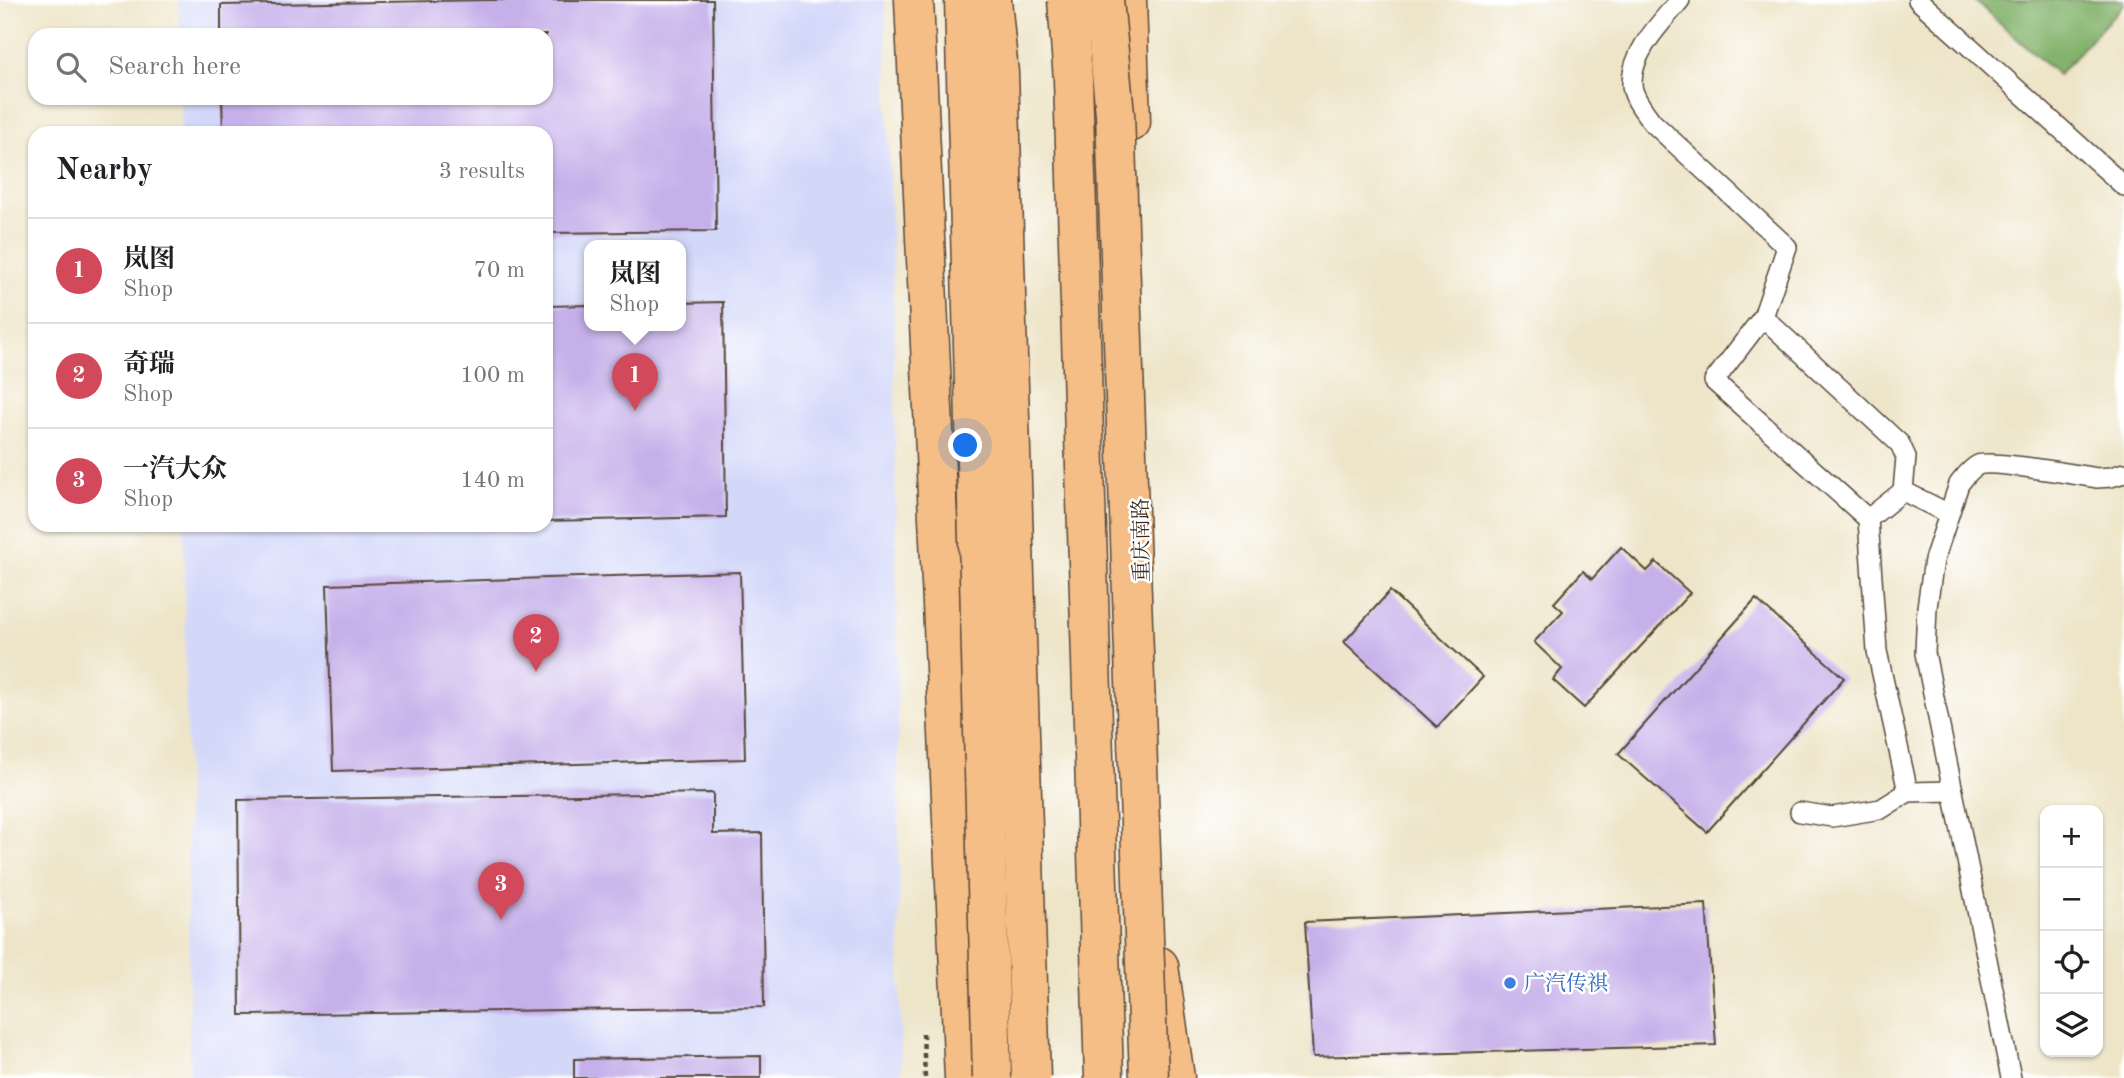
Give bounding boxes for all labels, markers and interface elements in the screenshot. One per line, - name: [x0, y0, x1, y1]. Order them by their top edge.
- search box: [28, 28, 553, 105]
- icon: search: [52, 48, 90, 86]
- text: Search here: [108, 54, 241, 80]
- text: Nearby: [56, 156, 153, 186]
- text: 3 results: [439, 160, 525, 183]
- popup: [584, 240, 686, 331]
- text: 岚图: [123, 247, 175, 273]
- text: 1: [72, 259, 86, 282]
- text: 70 m: [474, 259, 525, 282]
- text: 岚图: [609, 262, 661, 288]
- text: Shop: [123, 278, 173, 301]
- text: Shop: [609, 293, 659, 316]
- text: 奇瑞: [123, 352, 175, 378]
- pin: 1: [612, 353, 658, 411]
- text: 2: [72, 364, 86, 387]
- text: 100 m: [460, 364, 525, 387]
- text: Shop: [123, 383, 173, 406]
- your location: [948, 428, 982, 462]
- text: 一汽大众: [123, 457, 227, 483]
- text: 3: [72, 469, 86, 492]
- text: 140 m: [460, 469, 525, 492]
- text: Shop: [123, 488, 173, 511]
- street label: 重庆南路: [1129, 498, 1154, 582]
- pin: 2: [513, 614, 559, 672]
- map controls: [2040, 805, 2103, 1057]
- button: +: [2040, 805, 2103, 868]
- pin: 3: [478, 862, 524, 920]
- button: −: [2040, 868, 2103, 931]
- button: locate: [2040, 931, 2103, 994]
- place label: 广汽传祺: [1524, 972, 1608, 995]
- marker: 广汽传祺: [1502, 975, 1518, 991]
- button: layers: [2040, 994, 2103, 1057]

